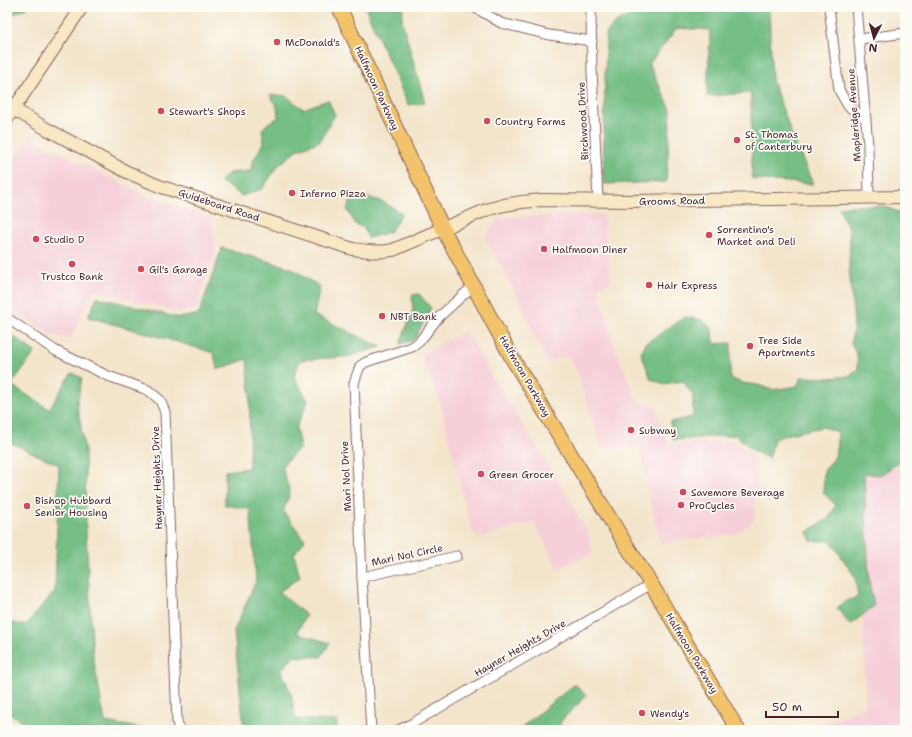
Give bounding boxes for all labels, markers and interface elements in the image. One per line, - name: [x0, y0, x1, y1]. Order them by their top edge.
- north arrow: [854, 18, 894, 58]
- place label: McDonald's: [285, 36, 340, 49]
- marker: McDonald's: [272, 37, 282, 47]
- text: N: [868, 40, 878, 55]
- street label: Halfmoon Parkway: [352, 44, 402, 132]
- street label: Mapleridge Avenue: [844, 68, 864, 162]
- street label: Birchwood Drive: [574, 81, 592, 161]
- place label: Stewart's Shops: [169, 105, 246, 118]
- marker: Stewart's Shops: [156, 106, 166, 116]
- place label: Country Farms: [495, 115, 566, 128]
- marker: Country Farms: [482, 116, 492, 126]
- place label: St. Thomas of Canterbury: [745, 128, 812, 153]
- marker: St. Thomas of Canterbury: [732, 135, 742, 145]
- street label: Guideboard Road: [177, 186, 262, 225]
- place label: Inferno Pizza: [300, 187, 367, 200]
- marker: Inferno Pizza: [287, 188, 297, 198]
- street label: Grooms Road: [639, 194, 706, 208]
- place label: Sorrentino's Market and Deli: [717, 223, 796, 248]
- marker: Sorrentino's Market and Deli: [704, 230, 714, 240]
- place label: Studio D: [44, 233, 85, 246]
- marker: Studio D: [31, 234, 41, 244]
- place label: Halfmoon Diner: [552, 243, 628, 256]
- marker: Halfmoon Diner: [539, 244, 549, 254]
- marker: Trustco Bank: [67, 259, 77, 269]
- place label: Gil's Garage: [149, 263, 208, 276]
- marker: Gil's Garage: [136, 264, 146, 274]
- place label: Trustco Bank: [41, 270, 103, 283]
- place label: Hair Express: [657, 279, 718, 292]
- marker: Hair Express: [644, 280, 654, 290]
- place label: NBT Bank: [390, 310, 437, 323]
- marker: NBT Bank: [377, 311, 387, 321]
- street label: Halfmoon Parkway: [496, 333, 554, 419]
- place label: Tree Side Apartments: [758, 334, 815, 359]
- marker: Tree Side Apartments: [745, 341, 755, 351]
- place label: Subway: [639, 424, 677, 437]
- marker: Subway: [626, 425, 636, 435]
- street label: Hayner Heights Drive: [149, 426, 165, 530]
- street label: Mari Nol Drive: [338, 440, 354, 512]
- place label: Green Grocer: [489, 468, 555, 481]
- marker: Green Grocer: [476, 469, 486, 479]
- place label: Savemore Beverage: [691, 486, 785, 499]
- marker: Savemore Beverage: [678, 487, 688, 497]
- place label: Bishop Hubbard Senior Housing: [35, 494, 112, 519]
- place label: ProCycles: [689, 499, 735, 512]
- marker: ProCycles: [676, 500, 686, 510]
- marker: Bishop Hubbard Senior Housing: [22, 501, 32, 511]
- street label: Mari Nol Circle: [370, 541, 444, 569]
- street label: Halfmoon Parkway: [663, 610, 721, 696]
- street label: Hayner Heights Drive: [472, 616, 568, 680]
- scale bar: [766, 693, 838, 719]
- text: 50 m: [772, 699, 802, 715]
- place label: Wendy's: [650, 707, 689, 720]
- marker: Wendy's: [637, 708, 647, 718]

